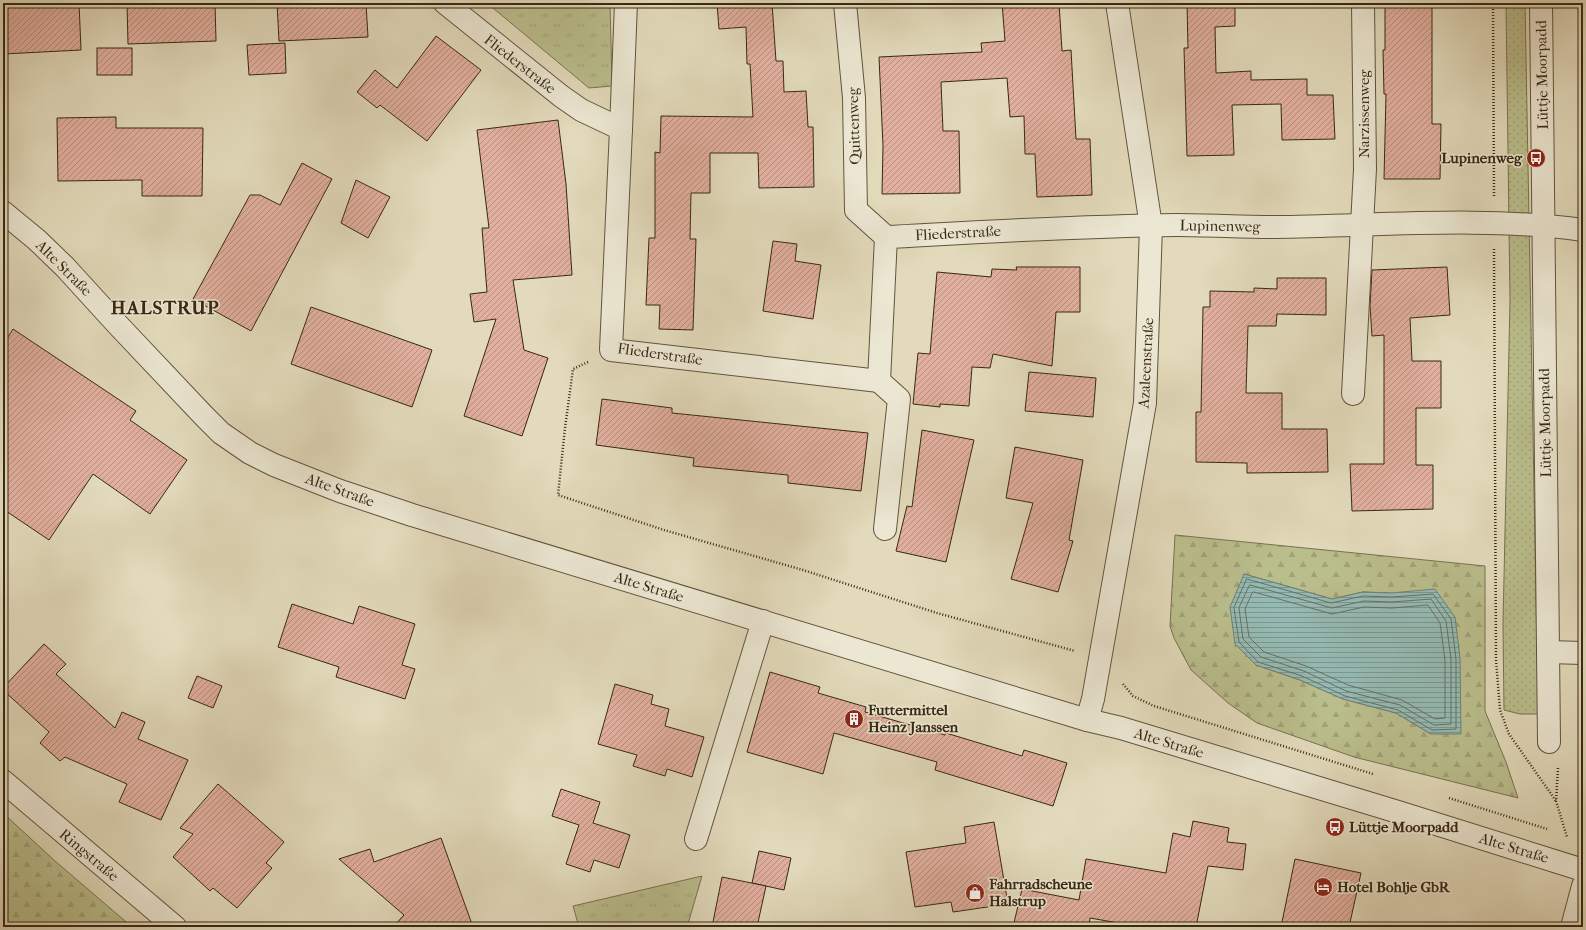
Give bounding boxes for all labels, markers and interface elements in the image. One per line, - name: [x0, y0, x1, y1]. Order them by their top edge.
- street label: Lüttje Moorpadd: [1532, 19, 1552, 130]
- street label: Fliederstraße: [481, 30, 560, 98]
- street label: Narzissenweg: [1355, 69, 1373, 158]
- street label: Quittenweg: [844, 86, 864, 165]
- bus stop icon: Lupinenweg: [1525, 147, 1547, 169]
- place label: Lupinenweg: [1441, 149, 1523, 167]
- street label: Lupinenweg: [1179, 216, 1262, 236]
- street label: Fliederstraße: [915, 222, 1002, 244]
- street label: Alte Straße: [32, 236, 96, 300]
- district label: HALSTRUP: [111, 297, 219, 319]
- street label: Azaleenstraße: [1135, 317, 1157, 410]
- street label: Fliederstraße: [616, 339, 704, 369]
- street label: Lüttje Moorpadd: [1535, 367, 1555, 478]
- street label: Alte Straße: [302, 469, 377, 511]
- street label: Alte Straße: [611, 568, 687, 606]
- place label: Futtermittel Heinz Janssen: [867, 701, 959, 736]
- building icon: Futtermittel Heinz Janssen: [843, 708, 865, 730]
- street label: Alte Straße: [1131, 724, 1207, 762]
- bus stop icon: Lüttje Moorpadd: [1324, 816, 1346, 838]
- place label: Lüttje Moorpadd: [1349, 818, 1459, 836]
- street label: Ringstraße: [56, 825, 123, 885]
- street label: Alte Straße: [1476, 829, 1552, 867]
- place label: Fahrradscheune Halstrup: [988, 875, 1093, 910]
- hotel icon: Hotel Bohlje GbR: [1312, 876, 1334, 898]
- place label: Hotel Bohlje GbR: [1337, 878, 1451, 896]
- shop icon: Fahrradscheune Halstrup: [964, 882, 986, 904]

